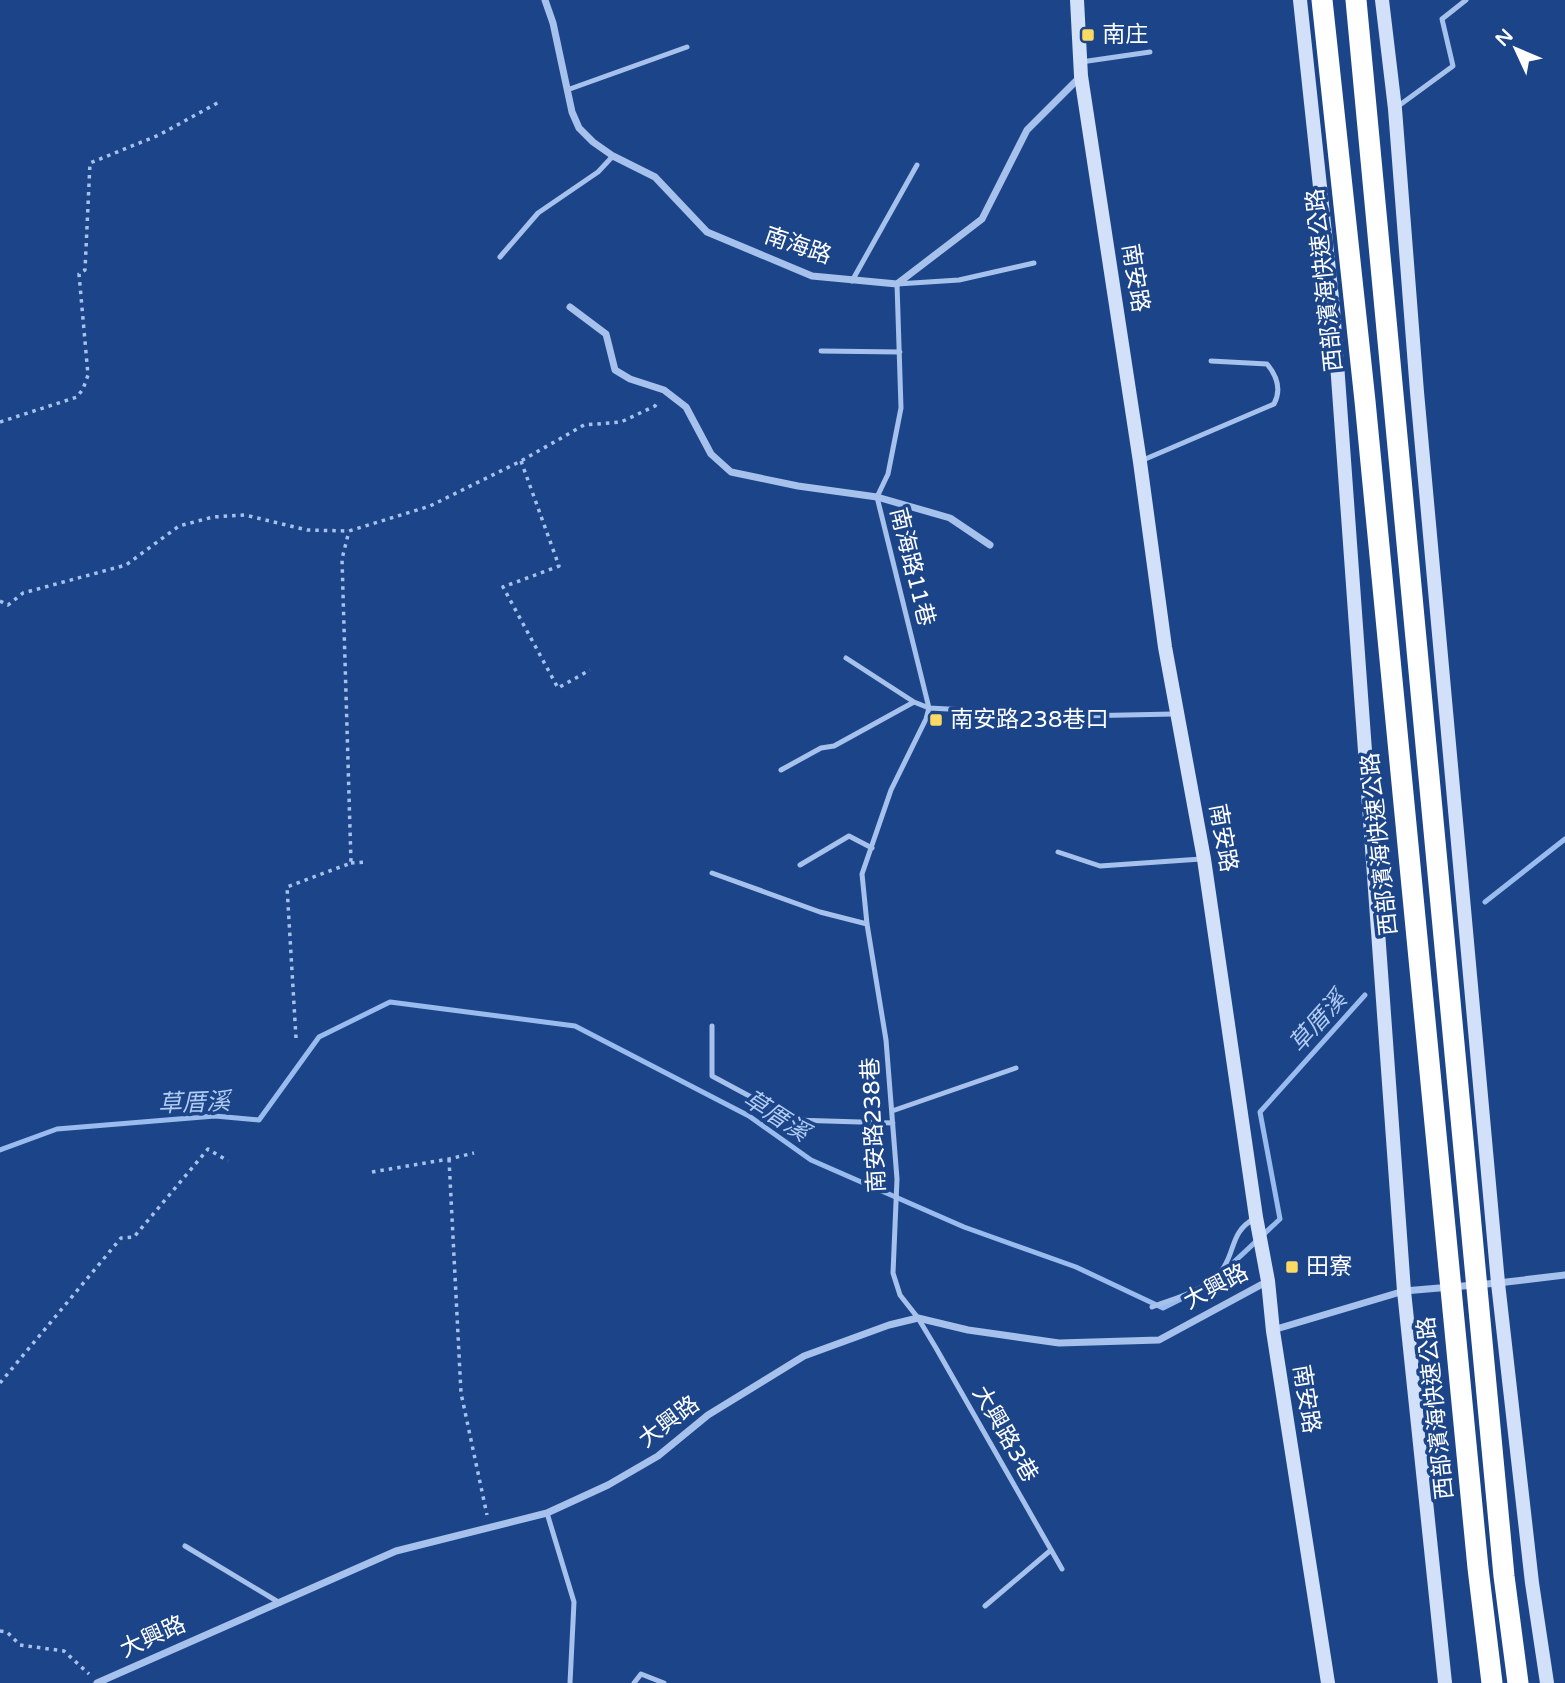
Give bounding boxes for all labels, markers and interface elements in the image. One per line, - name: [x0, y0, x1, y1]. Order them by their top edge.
- north arrow: [1481, 14, 1551, 84]
- place label: 南庄: [1102, 21, 1148, 49]
- text: N: [1491, 25, 1518, 51]
- marker: 南庄: [1080, 27, 1096, 43]
- street label: 西部濱海快速公路: [1301, 187, 1349, 373]
- street label: 南海路: [761, 222, 835, 270]
- street label: 南安路: [1116, 242, 1154, 314]
- street label: 南海路11巷: [884, 505, 940, 629]
- place label: 南安路238巷口: [950, 706, 1108, 734]
- marker: 南安路238巷口: [928, 712, 944, 728]
- street label: 西部濱海快速公路: [1356, 751, 1404, 937]
- street label: 南安路: [1203, 802, 1243, 874]
- water label: 草厝溪: [1283, 983, 1355, 1058]
- street label: 南安路238巷: [856, 1057, 892, 1193]
- water label: 草厝溪: [738, 1084, 817, 1149]
- water label: 草厝溪: [158, 1087, 233, 1119]
- place label: 田寮: [1306, 1253, 1352, 1281]
- street label: 大興路: [1179, 1258, 1253, 1316]
- marker: 田寮: [1284, 1259, 1300, 1275]
- street label: 西部濱海快速公路: [1412, 1315, 1460, 1501]
- street label: 南安路: [1287, 1363, 1325, 1435]
- street label: 大興路3巷: [966, 1381, 1044, 1487]
- street label: 大興路: [633, 1390, 705, 1454]
- street label: 大興路: [116, 1610, 190, 1664]

